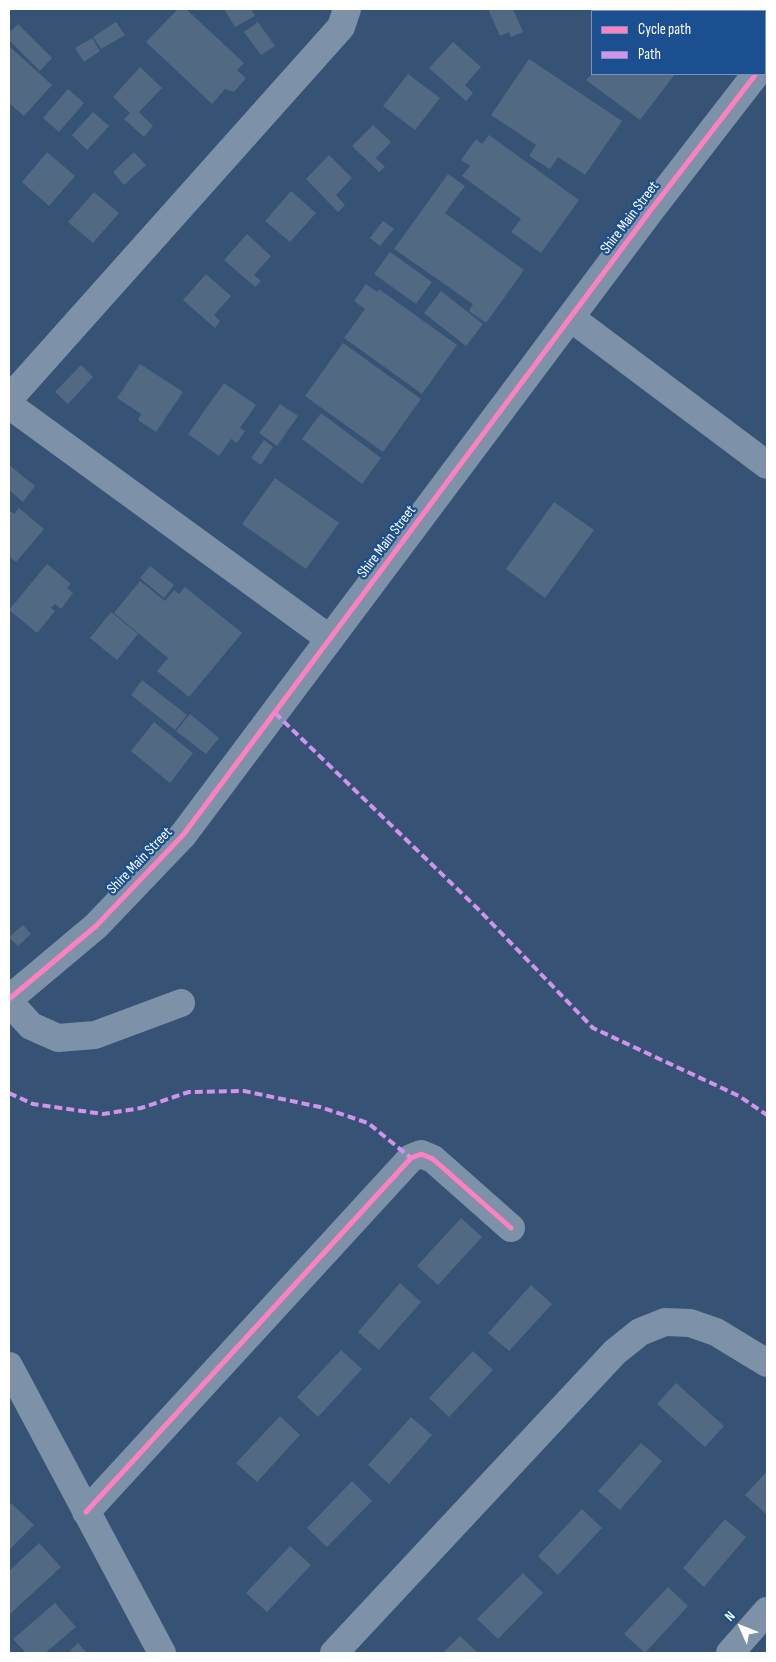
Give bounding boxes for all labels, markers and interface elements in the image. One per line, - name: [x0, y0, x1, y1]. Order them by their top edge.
- legend: [591, 10, 766, 75]
- text: Cycle path: [638, 20, 691, 39]
- text: Path: [638, 45, 661, 64]
- street label: Shire Main Street: [597, 178, 663, 258]
- street label: Shire Main Street: [354, 502, 420, 582]
- street label: Shire Main Street: [104, 824, 176, 898]
- north arrow: [716, 1602, 766, 1652]
- text: N: [721, 1608, 739, 1625]

